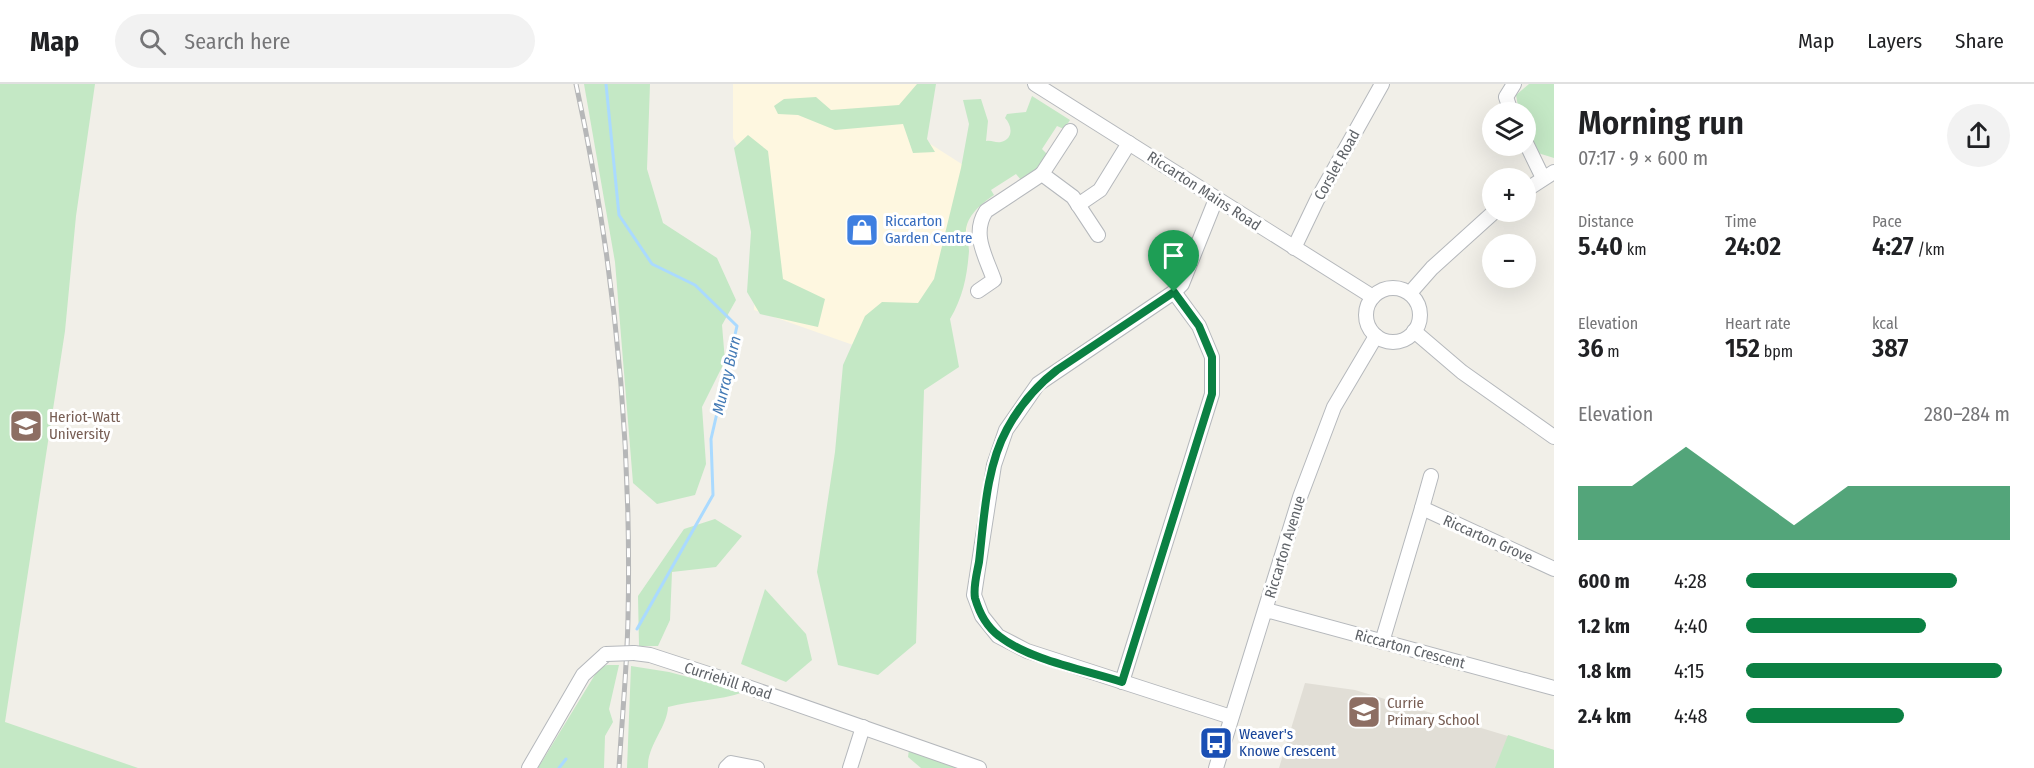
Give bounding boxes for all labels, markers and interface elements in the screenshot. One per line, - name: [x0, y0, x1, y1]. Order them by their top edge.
- search box: [115, 14, 535, 68]
- text: Map: [30, 25, 79, 58]
- icon: search: [136, 25, 169, 58]
- text: Search here: [184, 28, 290, 55]
- text: Map: [1798, 28, 1834, 54]
- text: Layers: [1867, 28, 1922, 54]
- text: Share: [1955, 28, 2004, 54]
- map controls: [1482, 102, 1536, 288]
- button: layers: [1482, 102, 1536, 156]
- text: Morning run: [1578, 103, 1744, 143]
- button: share: [1947, 104, 2010, 167]
- street label: Corslet Road: [1310, 127, 1364, 203]
- text: 07:17 · 9 × 600 m: [1578, 146, 1708, 170]
- street label: Riccarton Mains Road: [1144, 148, 1264, 234]
- button: +: [1482, 168, 1536, 222]
- shop icon: Riccarton Garden Centre: [844, 212, 880, 248]
- place label: Riccarton Garden Centre: [885, 212, 972, 247]
- text: Distance: [1578, 212, 1634, 231]
- text: Time: [1725, 212, 1757, 231]
- text: Pace: [1872, 212, 1902, 231]
- pin: [1148, 230, 1199, 292]
- text: 5.40: [1578, 231, 1623, 262]
- text: 24:02: [1725, 231, 1781, 262]
- text: 4:27: [1872, 231, 1914, 262]
- button: −: [1482, 234, 1536, 288]
- icon: arrive: [1157, 239, 1190, 272]
- text: km: [1623, 240, 1647, 259]
- text: /km: [1914, 240, 1945, 259]
- text: Elevation: [1578, 314, 1638, 333]
- text: Heart rate: [1725, 314, 1791, 333]
- text: kcal: [1872, 314, 1898, 333]
- text: 36: [1578, 333, 1604, 364]
- text: 152: [1725, 333, 1760, 364]
- text: 387: [1872, 333, 1908, 364]
- water label: Murray Burn: [708, 334, 745, 416]
- text: m: [1604, 342, 1620, 361]
- text: bpm: [1760, 342, 1793, 361]
- text: Elevation: [1578, 402, 1653, 426]
- text: 280–284 m: [1924, 402, 2010, 426]
- school or university icon: Heriot-Watt University: [8, 408, 44, 444]
- place label: Heriot-Watt University: [49, 408, 120, 443]
- street label: Riccarton Avenue: [1261, 494, 1309, 600]
- street label: Riccarton Grove: [1440, 511, 1536, 567]
- text: 600 m: [1578, 569, 1630, 593]
- text: 4:28: [1674, 569, 1707, 593]
- text: 1.2 km: [1578, 614, 1630, 638]
- text: 4:40: [1674, 614, 1708, 638]
- street label: Riccarton Crescent: [1353, 626, 1467, 672]
- street label: Curriehill Road: [682, 658, 774, 704]
- text: 1.8 km: [1578, 659, 1631, 683]
- text: 4:15: [1674, 659, 1704, 683]
- school or university icon: Currie Primary School: [1346, 694, 1382, 730]
- place label: Currie Primary School: [1387, 694, 1479, 729]
- text: 2.4 km: [1578, 704, 1631, 728]
- text: 4:48: [1674, 704, 1708, 728]
- bus stop icon: Weaver's Knowe Crescent: [1198, 725, 1234, 761]
- place label: Weaver's Knowe Crescent: [1239, 725, 1336, 760]

